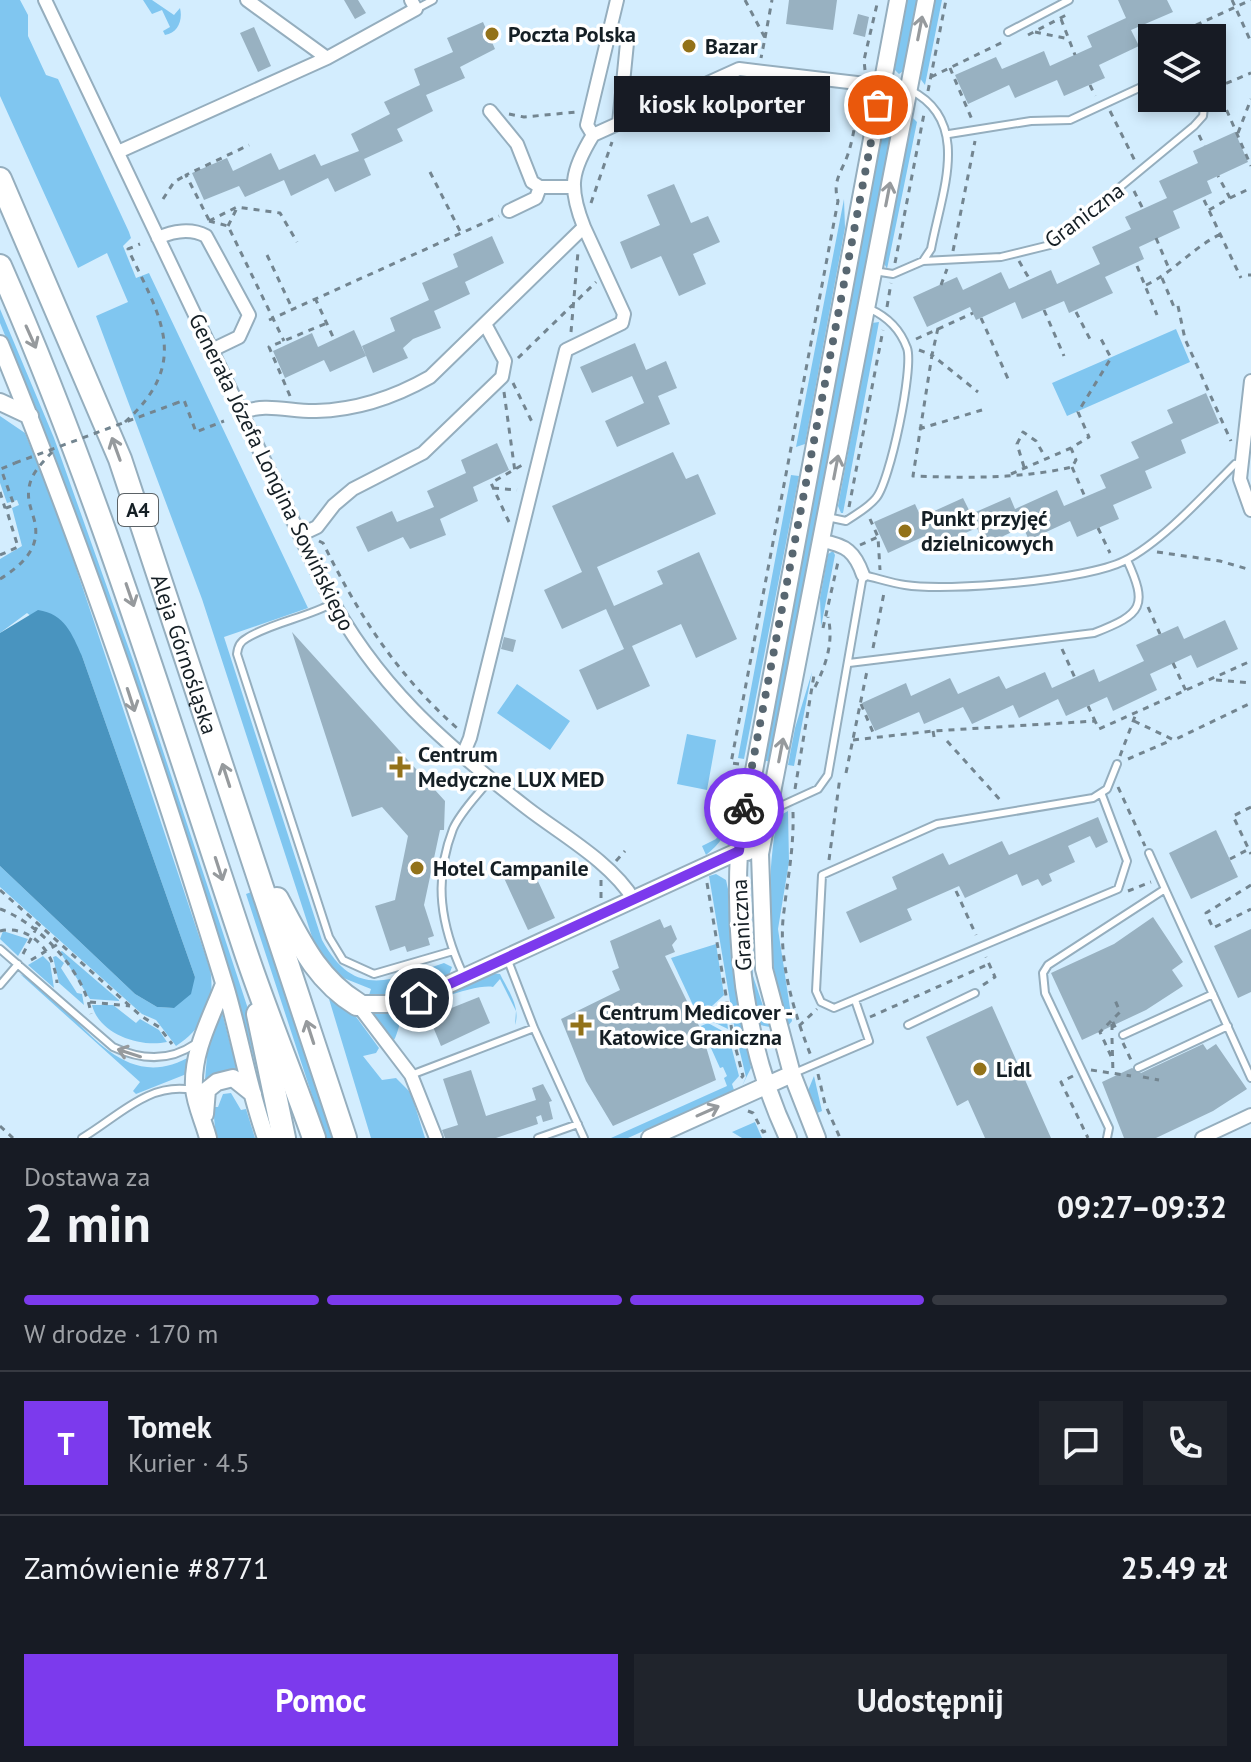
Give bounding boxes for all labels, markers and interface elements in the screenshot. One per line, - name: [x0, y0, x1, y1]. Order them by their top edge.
- one-way arrow: [913, 15, 928, 41]
- place label: Poczta Polska: [508, 20, 636, 48]
- map controls: [1138, 24, 1226, 112]
- button: layers: [1138, 24, 1226, 112]
- marker: Poczta Polska: [483, 25, 501, 43]
- place label: Bazar: [705, 32, 758, 60]
- marker: Bazar: [680, 37, 698, 55]
- pin: [844, 71, 912, 139]
- callout: kiosk kolporter: [614, 77, 830, 133]
- icon: bag: [856, 83, 900, 127]
- text: kiosk kolporter: [639, 87, 805, 120]
- street label: Graniczna: [1039, 176, 1129, 254]
- one-way arrow: [882, 182, 897, 208]
- street label: Generała Józefa Longina Sowińskiego: [183, 309, 361, 635]
- one-way arrow: [25, 324, 40, 349]
- one-way arrow: [108, 437, 122, 462]
- one-way arrow: [829, 455, 844, 481]
- road number: A4: [118, 494, 158, 526]
- place label: Punkt przyjęć dzielnicowych: [921, 504, 1054, 557]
- marker: Punkt przyjęć dzielnicowych: [896, 522, 914, 540]
- street label: Aleja Górnośląska: [145, 570, 224, 738]
- one-way arrow: [123, 582, 138, 607]
- one-way arrow: [125, 688, 140, 713]
- one-way arrow: [775, 738, 790, 763]
- place label: Centrum Medyczne LUX MED: [418, 740, 604, 793]
- marker: Centrum Medyczne LUX MED: [389, 756, 411, 778]
- one-way arrow: [218, 763, 232, 788]
- courier: [704, 768, 784, 848]
- icon: bike: [722, 786, 766, 830]
- place label: Hotel Campanile: [433, 854, 589, 882]
- one-way arrow: [212, 856, 227, 881]
- marker: Hotel Campanile: [408, 859, 426, 877]
- street label: Graniczna: [725, 878, 757, 972]
- pin: [385, 964, 453, 1032]
- icon: home: [397, 976, 441, 1020]
- place label: Centrum Medicover - Katowice Graniczna: [599, 998, 793, 1051]
- marker: Centrum Medicover - Katowice Graniczna: [570, 1014, 592, 1036]
- one-way arrow: [302, 1020, 317, 1045]
- one-way arrow: [116, 1045, 142, 1060]
- place label: Lidl: [996, 1055, 1032, 1083]
- marker: Lidl: [971, 1060, 989, 1078]
- one-way arrow: [696, 1103, 720, 1118]
- text: Dostawa za: [24, 1160, 150, 1193]
- text: 09:27–09:32: [1057, 1187, 1227, 1226]
- text: 2 min: [24, 1189, 151, 1256]
- text: W drodze · 170 m: [24, 1317, 218, 1350]
- button: chat: [1039, 1401, 1123, 1485]
- button: phone: [1143, 1401, 1227, 1485]
- text: Tomek: [128, 1407, 211, 1446]
- text: T: [57, 1424, 75, 1463]
- text: Kurier · 4.5: [128, 1446, 250, 1479]
- text: Zamówienie #8771: [24, 1548, 269, 1587]
- text: 25.49 zł: [1121, 1548, 1227, 1587]
- button: Pomoc: [24, 1654, 618, 1746]
- button: Udostępnij: [634, 1654, 1227, 1746]

